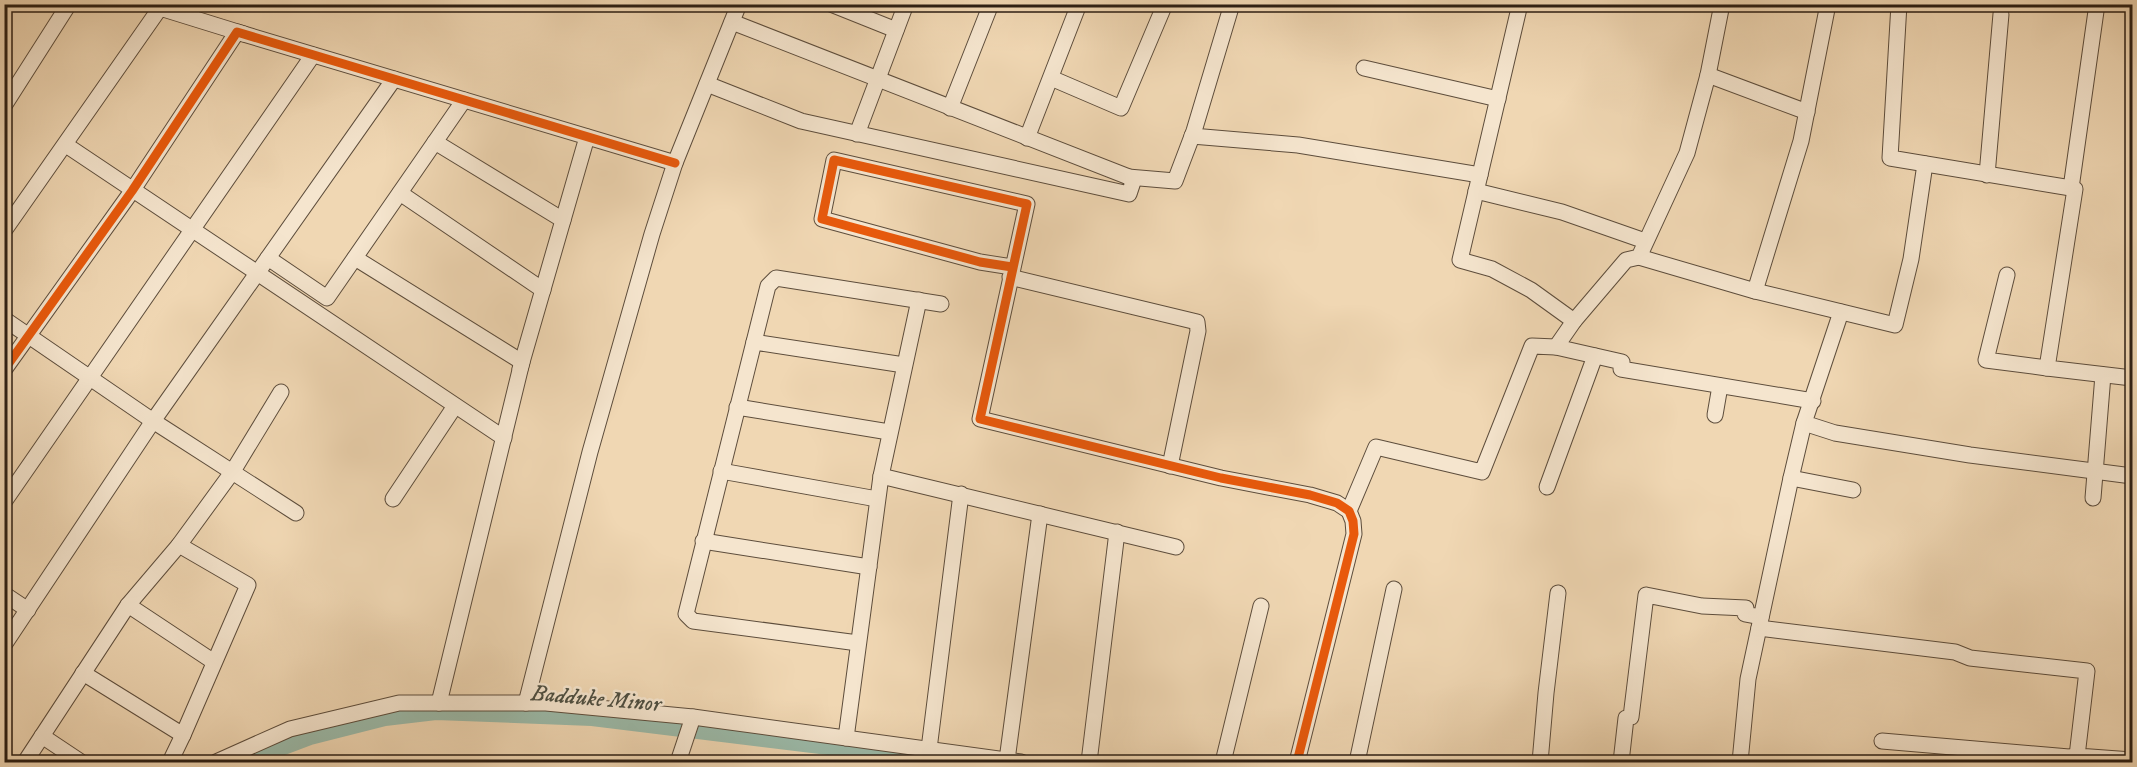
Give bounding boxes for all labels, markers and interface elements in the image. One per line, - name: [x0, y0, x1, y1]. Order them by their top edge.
- water label: Badduke Minor: [529, 680, 664, 718]

